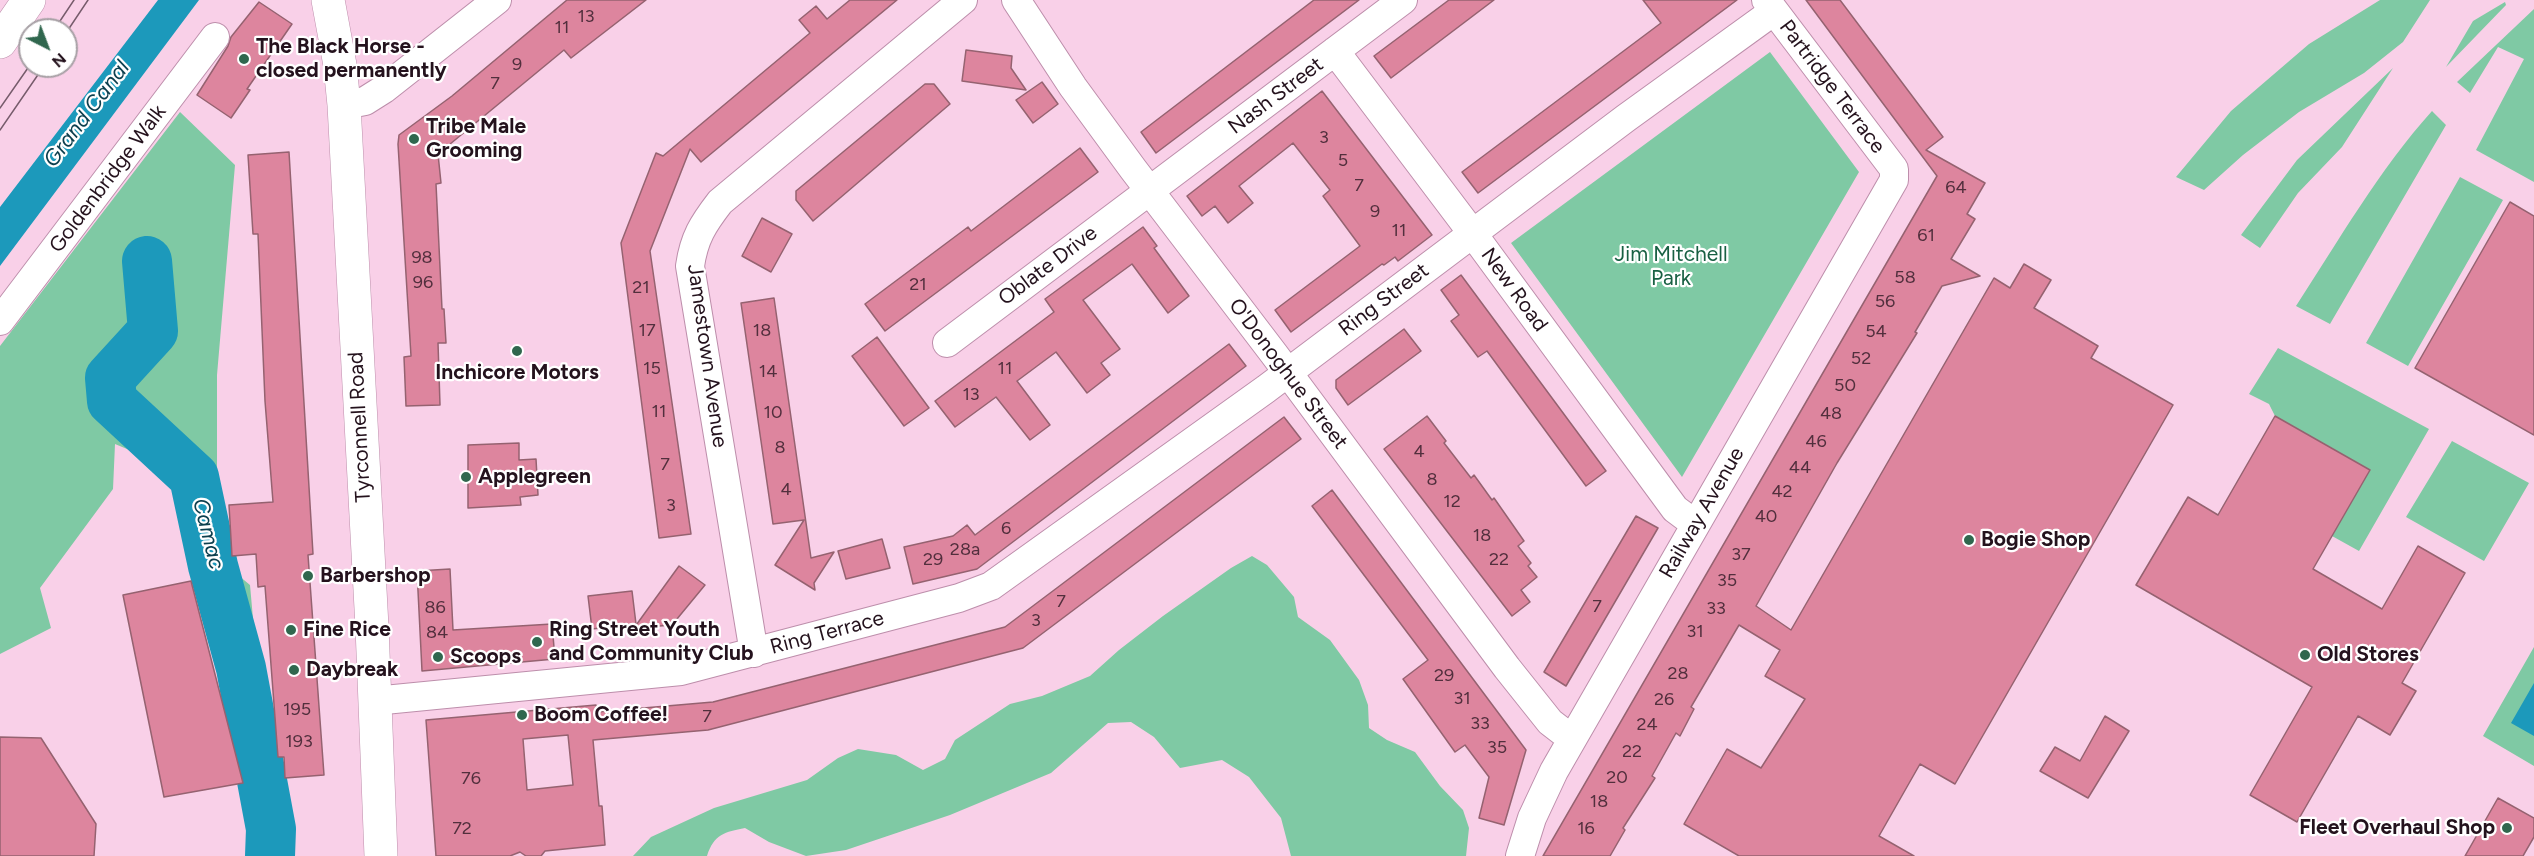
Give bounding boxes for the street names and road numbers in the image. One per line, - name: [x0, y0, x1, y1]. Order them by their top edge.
- street label: Partridge Terrace: [1774, 15, 1890, 159]
- street label: Nash Street: [1224, 52, 1328, 140]
- street label: Goldenbridge Walk: [44, 100, 172, 258]
- street label: Oblate Drive: [994, 221, 1102, 311]
- street label: New Road: [1475, 243, 1553, 337]
- street label: Ring Street: [1334, 258, 1434, 342]
- street label: Jamestown Avenue: [682, 263, 732, 449]
- street label: O'Donoghue Street: [1223, 294, 1353, 454]
- street label: Tyrconnell Road: [343, 351, 377, 503]
- street label: Railway Avenue: [1654, 443, 1750, 583]
- street label: Ring Terrace: [767, 606, 887, 660]

